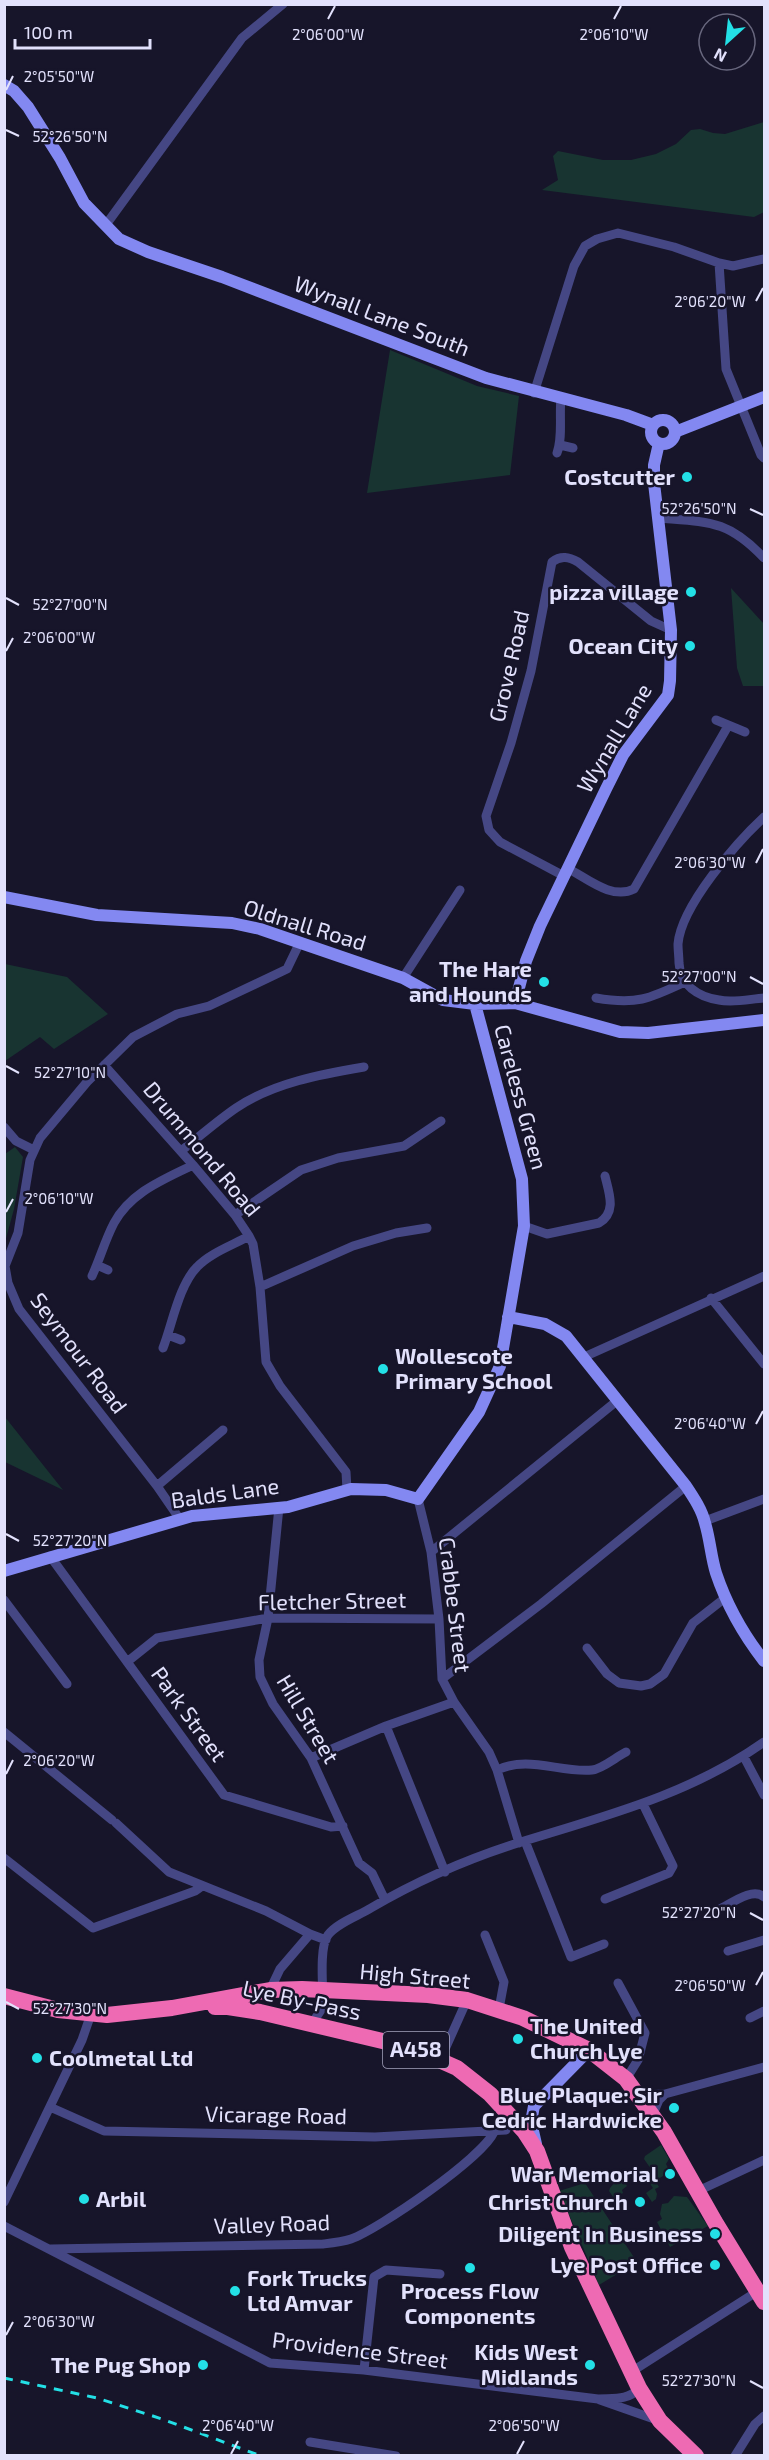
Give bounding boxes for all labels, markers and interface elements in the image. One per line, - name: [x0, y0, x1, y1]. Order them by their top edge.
- scale bar: [15, 12, 150, 50]
- north arrow: [697, 12, 757, 72]
- text: 100 m: [24, 21, 73, 43]
- text: 2°06'00"W: [292, 25, 364, 43]
- text: 2°06'10"W: [579, 25, 649, 43]
- text: N: [710, 45, 729, 67]
- text: 2°05'50"W: [24, 67, 94, 85]
- text: 52°26'50"N: [32, 127, 108, 145]
- street label: Wynall Lane South: [291, 270, 474, 361]
- text: 2°06'20"W: [674, 292, 746, 310]
- place label: Costcutter: [564, 463, 676, 489]
- marker: Costcutter: [680, 470, 694, 484]
- text: 52°26'50"N: [661, 499, 737, 517]
- place label: pizza village: [549, 578, 679, 604]
- marker: pizza village: [684, 585, 698, 599]
- text: 52°27'00"N: [32, 595, 108, 613]
- street label: Grove Road: [483, 607, 533, 724]
- text: 2°06'00"W: [23, 628, 95, 646]
- place label: Ocean City: [568, 632, 679, 659]
- marker: Ocean City: [683, 639, 697, 653]
- street label: Wynall Lane: [570, 678, 656, 797]
- text: 2°06'30"W: [674, 853, 746, 871]
- street label: Oldnall Road: [241, 893, 370, 955]
- place label: The Hare and Hounds: [409, 955, 532, 1006]
- text: 52°27'00"N: [661, 967, 737, 985]
- marker: The Hare and Hounds: [537, 975, 551, 989]
- street label: Careless Green: [490, 1021, 554, 1172]
- text: 52°27'10"N: [34, 1063, 106, 1081]
- street label: Drummond Road: [139, 1076, 267, 1221]
- text: 2°06'10"W: [24, 1189, 94, 1207]
- street label: Seymour Road: [26, 1287, 134, 1418]
- place label: Wollescote Primary School: [395, 1342, 553, 1394]
- marker: Wollescote Primary School: [376, 1362, 390, 1376]
- text: 2°06'40"W: [674, 1414, 746, 1432]
- street label: Balds Lane: [169, 1472, 281, 1512]
- text: 52°27'20"N: [33, 1531, 107, 1549]
- street label: Crabbe Street: [435, 1536, 477, 1674]
- street label: Fletcher Street: [258, 1586, 406, 1614]
- street label: Park Street: [147, 1661, 233, 1766]
- street label: Hill Street: [272, 1669, 345, 1767]
- text: 2°06'20"W: [23, 1751, 95, 1769]
- text: 52°27'20"N: [662, 1903, 736, 1921]
- street label: High Street: [359, 1957, 472, 1993]
- street label: Lye By-Pass: [241, 1974, 364, 2024]
- text: 2°06'50"W: [674, 1976, 746, 1994]
- text: 52°27'30"N: [33, 1999, 107, 2017]
- place label: The United Church Lye: [530, 2012, 643, 2064]
- road number: A458: [383, 2032, 449, 2068]
- marker: The United Church Lye: [511, 2032, 525, 2046]
- place label: Coolmetal Ltd: [49, 2044, 193, 2070]
- marker: Coolmetal Ltd: [30, 2051, 44, 2065]
- place label: Blue Plaque: Sir Cedric Hardwicke: [482, 2081, 663, 2132]
- street label: Vicarage Road: [205, 2100, 347, 2128]
- marker: Blue Plaque: Sir Cedric Hardwicke: [667, 2101, 681, 2115]
- place label: War Memorial: [510, 2160, 659, 2186]
- marker: War Memorial: [663, 2167, 677, 2181]
- place label: Arbil: [96, 2185, 147, 2211]
- place label: Christ Church: [488, 2188, 628, 2214]
- marker: Arbil: [77, 2192, 91, 2206]
- marker: Christ Church: [633, 2195, 647, 2209]
- street label: Valley Road: [213, 2208, 331, 2238]
- place label: Diligent In Business: [498, 2220, 703, 2246]
- marker: Diligent In Business: [708, 2227, 722, 2241]
- place label: Lye Post Office: [550, 2251, 703, 2278]
- marker: Lye Post Office: [708, 2258, 722, 2272]
- marker: Process Flow Components: [463, 2261, 477, 2275]
- place label: Fork Trucks Ltd Amvar: [247, 2264, 367, 2315]
- place label: Process Flow Components: [401, 2277, 539, 2328]
- marker: Fork Trucks Ltd Amvar: [228, 2284, 242, 2298]
- text: 2°06'30"W: [23, 2312, 95, 2330]
- street label: Providence Street: [271, 2325, 449, 2373]
- place label: Kids West Midlands: [474, 2338, 578, 2389]
- place label: The Pug Shop: [51, 2351, 191, 2377]
- marker: The Pug Shop: [196, 2358, 210, 2372]
- marker: Kids West Midlands: [583, 2358, 597, 2372]
- text: 52°27'30"N: [662, 2371, 736, 2389]
- text: 2°06'40"W: [202, 2416, 274, 2434]
- text: 2°06'50"W: [488, 2416, 560, 2434]

